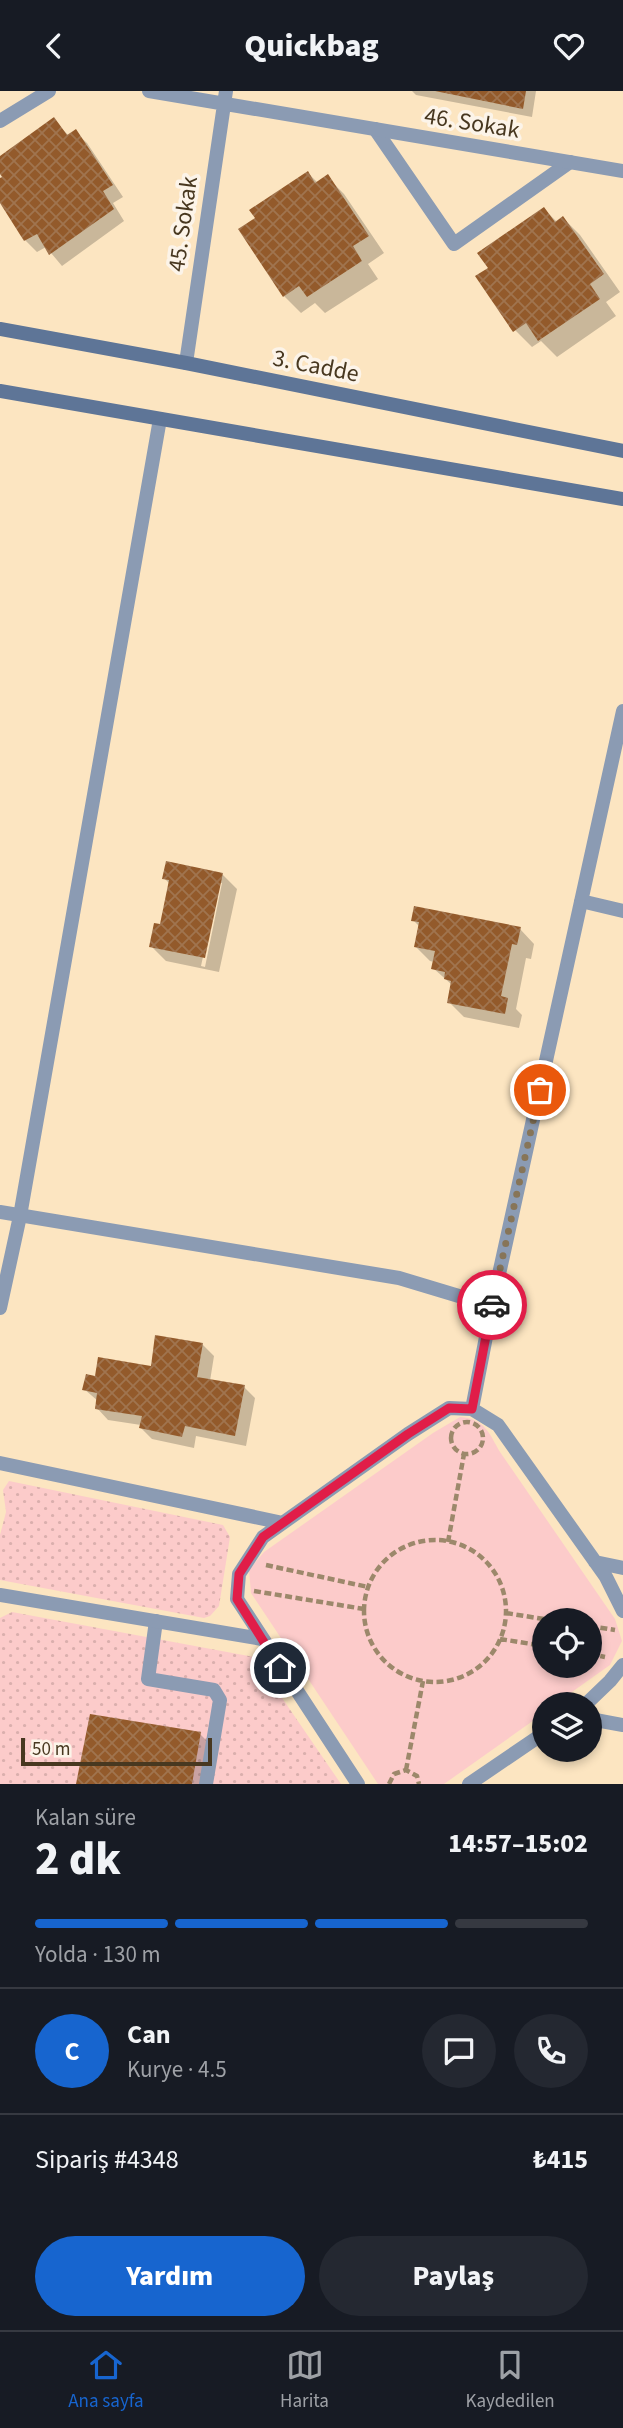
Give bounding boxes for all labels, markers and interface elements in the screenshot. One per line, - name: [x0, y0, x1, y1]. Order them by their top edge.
- text: Quickbag: [244, 23, 379, 69]
- icon: back: [35, 27, 73, 65]
- icon: heart: [550, 27, 588, 65]
- street label: 46. Sokak: [422, 98, 522, 148]
- street label: 45. Sokak: [159, 174, 207, 274]
- street label: 3. Cadde: [270, 341, 362, 391]
- pin: [510, 1060, 570, 1120]
- icon: bag: [521, 1071, 559, 1109]
- courier: [457, 1270, 527, 1340]
- icon: car: [473, 1286, 511, 1324]
- map controls: [532, 1608, 602, 1762]
- button: locate: [532, 1608, 602, 1678]
- pin: [250, 1638, 310, 1698]
- icon: home: [261, 1649, 299, 1687]
- button: layers: [532, 1692, 602, 1762]
- scale bar: [21, 1735, 212, 1767]
- text: 50 m: [32, 1736, 70, 1763]
- text: Kalan süre: [35, 1801, 136, 1834]
- text: 14:57–15:02: [448, 1825, 588, 1862]
- text: 2 dk: [35, 1827, 121, 1892]
- text: Yolda · 130 m: [35, 1938, 161, 1971]
- button: chat: [422, 2014, 496, 2088]
- button: phone: [514, 2014, 588, 2088]
- text: Can: [127, 2016, 171, 2053]
- text: C: [64, 2033, 80, 2070]
- text: Kurye · 4.5: [127, 2053, 227, 2086]
- text: Sipariş #4348: [35, 2141, 179, 2178]
- text: ₺415: [533, 2141, 588, 2178]
- button: Yardım: [35, 2236, 305, 2316]
- button: Paylaş: [319, 2236, 588, 2316]
- tab: Ana sayfa: [68, 2346, 144, 2415]
- tab: Harita: [280, 2346, 329, 2415]
- tab: Kaydedilen: [465, 2346, 555, 2415]

